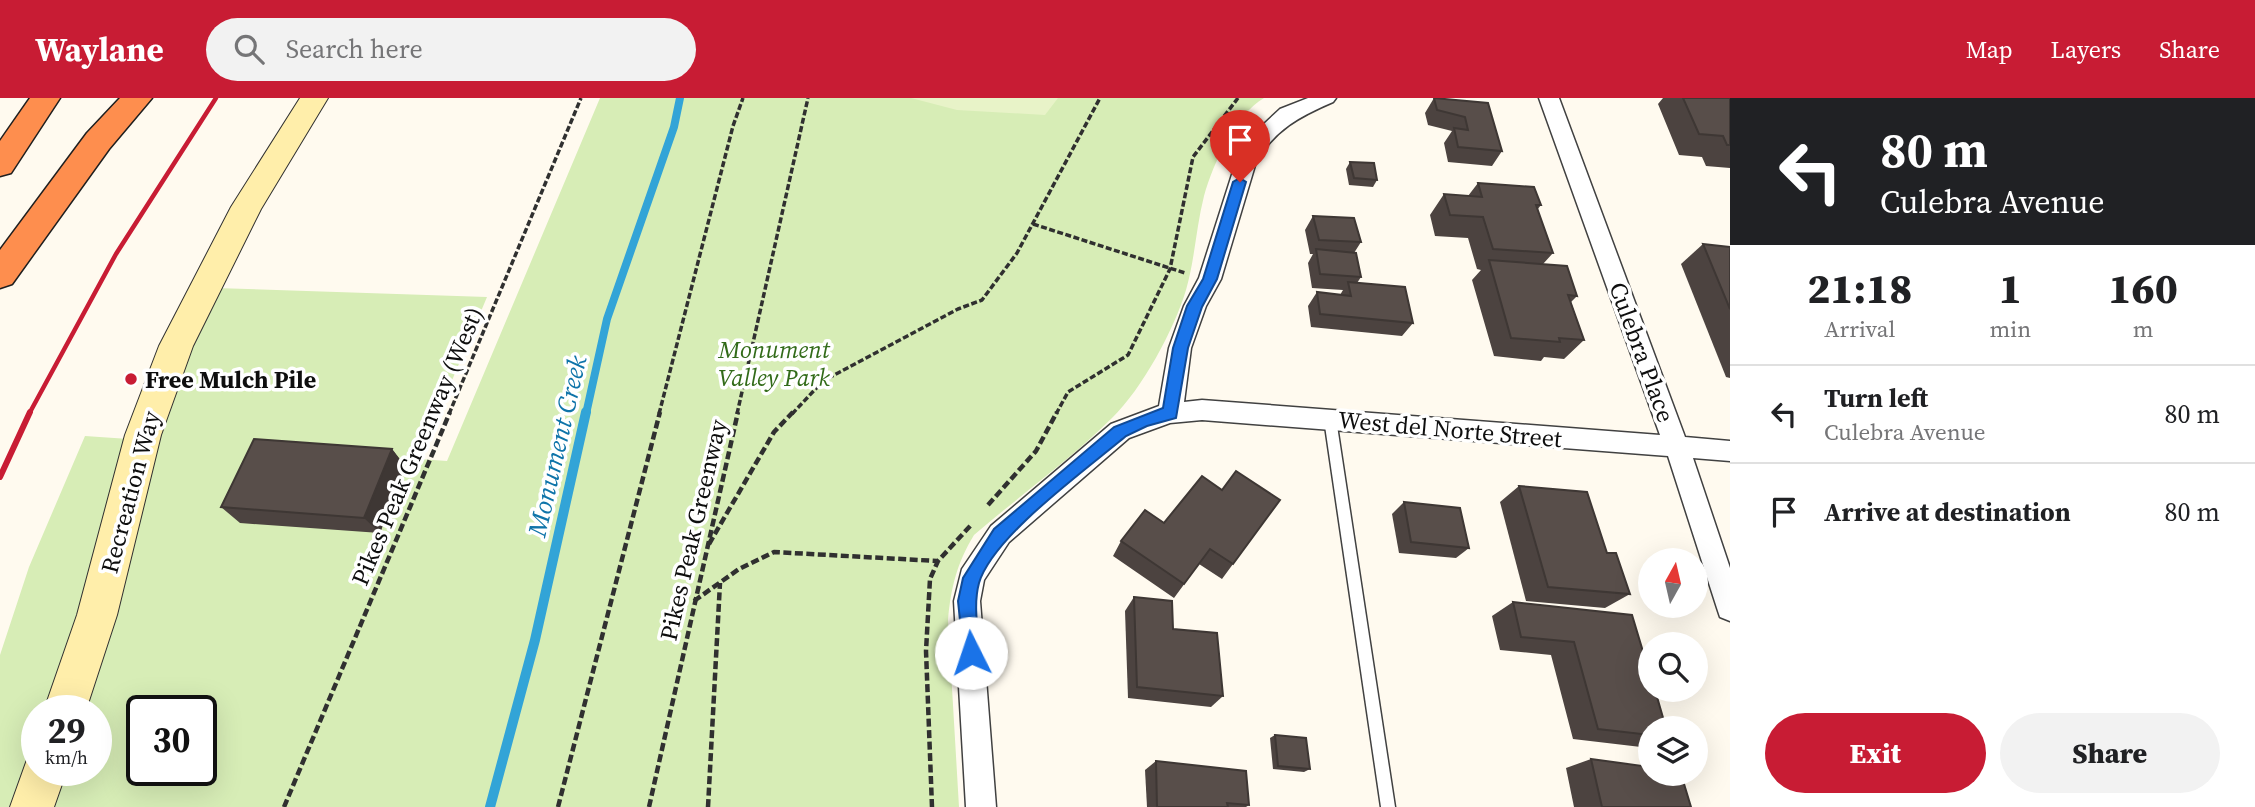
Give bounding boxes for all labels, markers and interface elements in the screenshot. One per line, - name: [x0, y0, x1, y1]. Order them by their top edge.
- search box: [206, 18, 696, 81]
- text: Waylane: [35, 27, 164, 72]
- icon: search: [230, 30, 268, 68]
- text: Search here: [286, 31, 423, 67]
- text: Map: [1966, 33, 2013, 66]
- text: Layers: [2051, 33, 2121, 66]
- text: Share: [2159, 33, 2220, 66]
- pin: [1210, 110, 1270, 182]
- text: 80 m: [1880, 116, 1988, 183]
- icon: arrive: [1221, 121, 1259, 159]
- icon: left: [1765, 126, 1856, 217]
- text: Culebra Avenue: [1880, 180, 2105, 224]
- text: 21:18: [1807, 259, 1912, 317]
- text: 1: [1999, 259, 2022, 317]
- text: 160: [2108, 259, 2178, 317]
- street label: Culebra Place: [1601, 277, 1683, 427]
- street label: Pikes Peak Greenway (West): [343, 302, 491, 590]
- text: Arrival: [1824, 313, 1895, 345]
- text: min: [1990, 313, 2031, 345]
- text: m: [2133, 313, 2153, 345]
- park label: Monument Valley Park: [717, 333, 831, 394]
- water label: Monument Creek: [518, 351, 595, 541]
- place label: Free Mulch Pile: [145, 363, 316, 396]
- marker: Free Mulch Pile: [123, 371, 139, 387]
- text: Turn left: [1824, 380, 1928, 416]
- icon: left: [1765, 395, 1803, 433]
- text: 80 m: [2165, 396, 2220, 432]
- street label: West del Norte Street: [1337, 403, 1564, 455]
- street label: Recreation Way: [92, 407, 168, 577]
- street label: Pikes Peak Greenway: [652, 416, 735, 644]
- text: Culebra Avenue: [1824, 416, 1985, 448]
- icon: arrive: [1765, 493, 1803, 531]
- text: Arrive at destination: [1824, 494, 2071, 530]
- text: 80 m: [2165, 494, 2220, 530]
- north arrow: [1638, 548, 1708, 618]
- map controls: [1638, 548, 1708, 786]
- position arrow: [934, 616, 1008, 690]
- button: search: [1638, 632, 1708, 702]
- speed limit sign: 30: [126, 695, 217, 786]
- text: 29: [48, 707, 85, 755]
- button: Exit: [1765, 713, 1986, 793]
- button: Share: [2000, 713, 2220, 793]
- button: layers: [1638, 716, 1708, 786]
- text: km/h: [45, 745, 88, 770]

